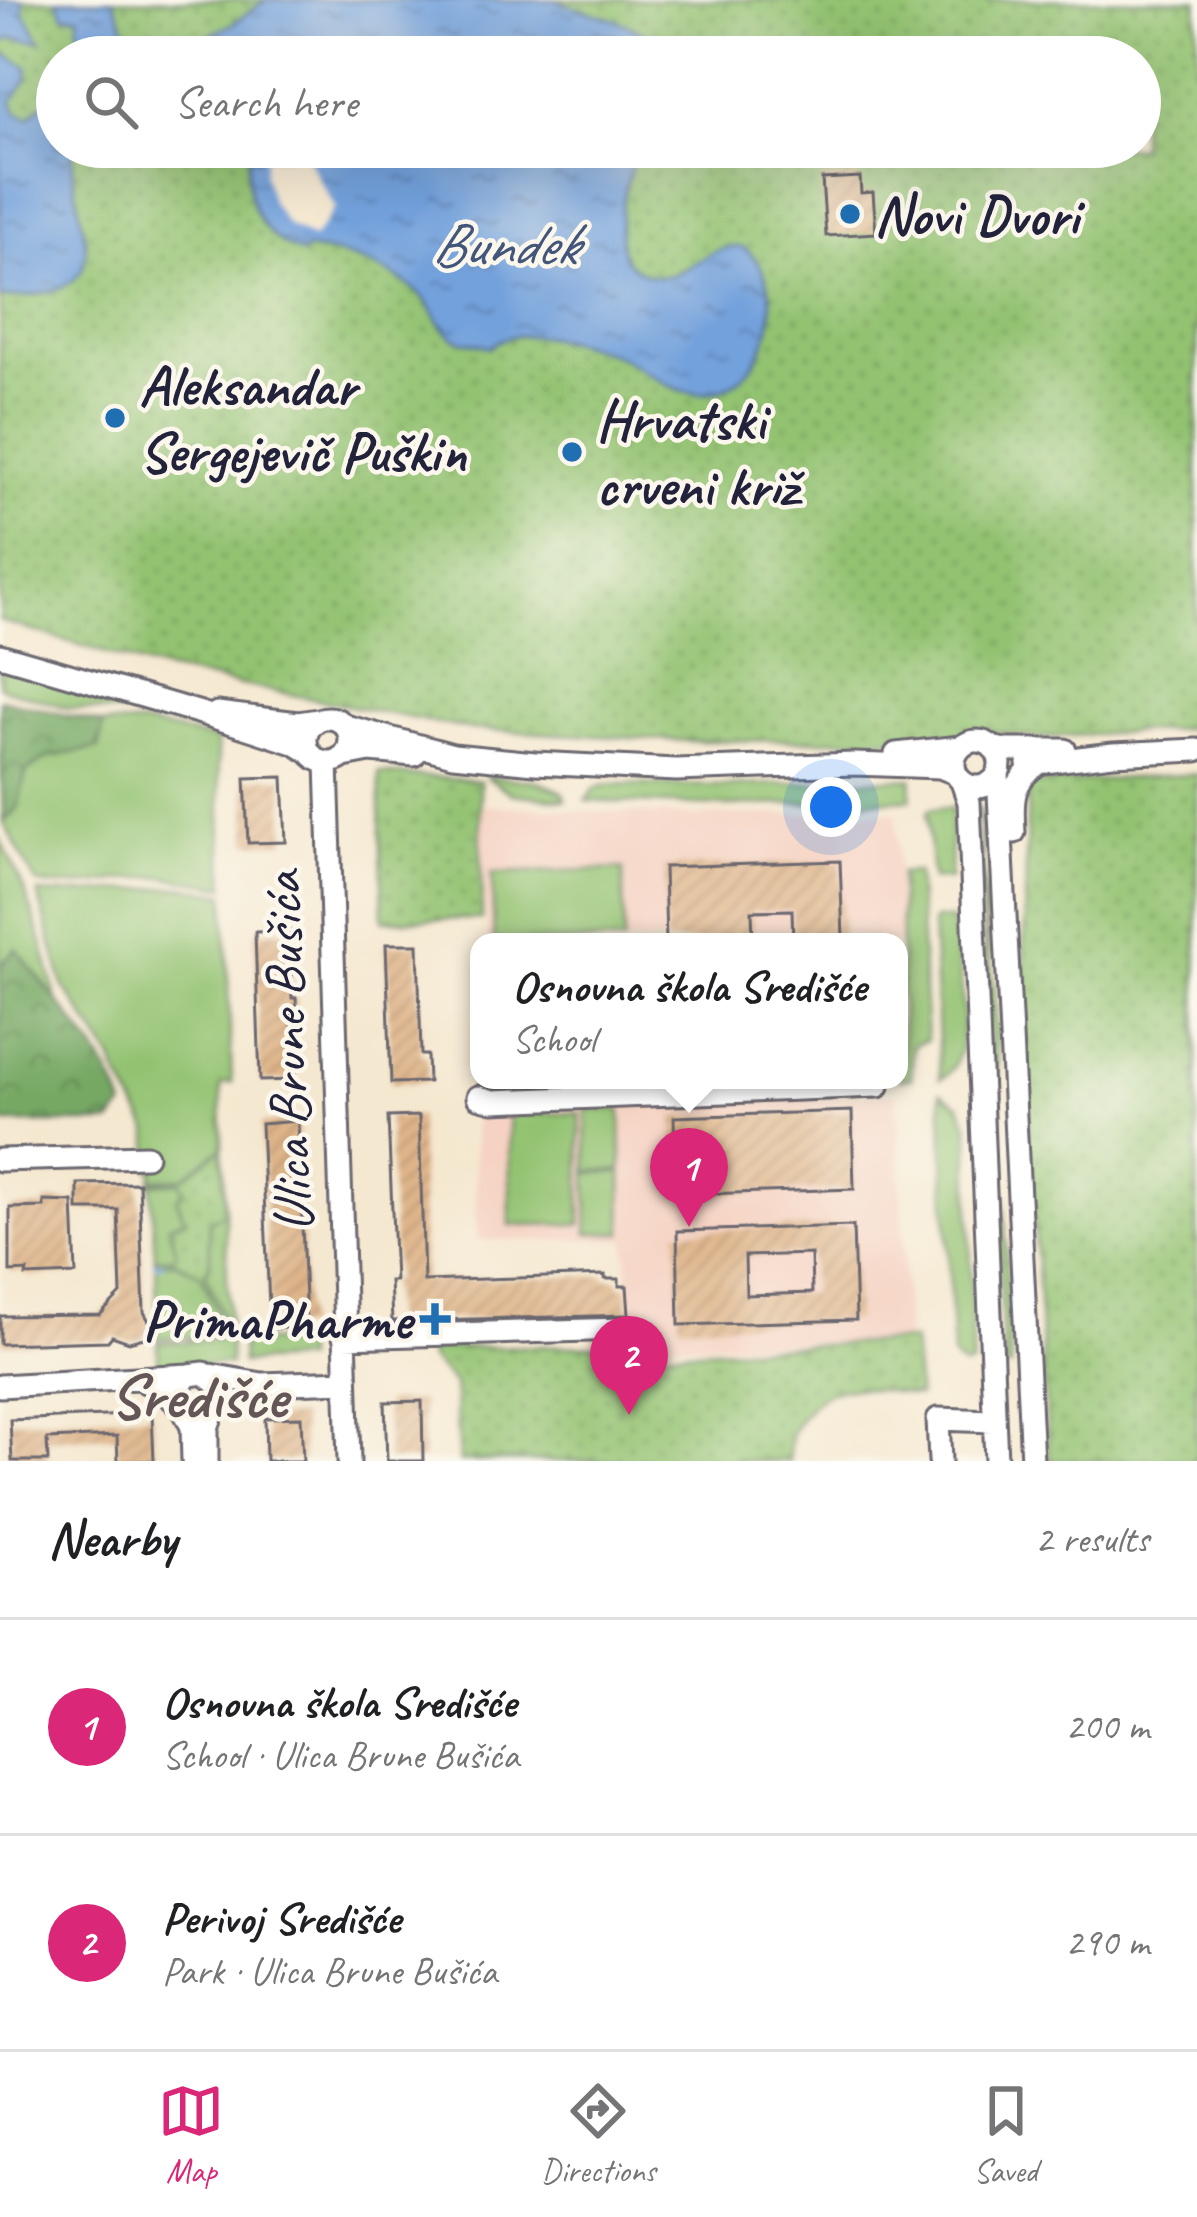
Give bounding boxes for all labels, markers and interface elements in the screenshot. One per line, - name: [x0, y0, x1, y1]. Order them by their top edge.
- search box: [36, 36, 1161, 168]
- icon: search: [78, 69, 144, 135]
- text: Search here: [174, 74, 357, 131]
- place label: Novi Dvori: [874, 179, 1086, 251]
- marker: Novi Dvori: [837, 201, 863, 227]
- water label: Bundek: [431, 206, 588, 282]
- place label: Aleksandar Sergejevič Puškin: [139, 350, 468, 488]
- place label: Hrvatski crveni križ: [596, 384, 805, 522]
- marker: Aleksandar Sergejevič Puškin: [102, 405, 128, 431]
- marker: Hrvatski crveni križ: [559, 439, 585, 465]
- your location: [801, 777, 861, 837]
- street label: Ulica Brune Bušića: [245, 866, 329, 1234]
- popup: [470, 933, 908, 1089]
- text: Osnovna škola Središće: [512, 958, 866, 1015]
- text: School: [512, 1015, 596, 1064]
- pin: 1: [650, 1128, 728, 1227]
- place label: PrimaPharme: [142, 1284, 416, 1356]
- marker: PrimaPharme: [422, 1306, 448, 1332]
- pin: 2: [590, 1316, 668, 1415]
- district label: Središće: [110, 1357, 292, 1436]
- text: Nearby: [48, 1507, 176, 1571]
- text: 2 results: [1035, 1515, 1149, 1564]
- text: Osnovna škola Središće: [162, 1674, 516, 1731]
- text: 1: [78, 1702, 96, 1751]
- text: 200 m: [1065, 1702, 1149, 1751]
- text: School · Ulica Brune Bušića: [162, 1731, 519, 1780]
- text: Perivoj Središće: [162, 1890, 400, 1947]
- text: 2: [78, 1918, 96, 1967]
- text: 290 m: [1065, 1918, 1149, 1967]
- text: Park · Ulica Brune Bušića: [162, 1947, 497, 1996]
- tab: Map: [158, 2078, 224, 2192]
- tab: Directions: [541, 2078, 656, 2192]
- tab: Saved: [973, 2078, 1039, 2192]

